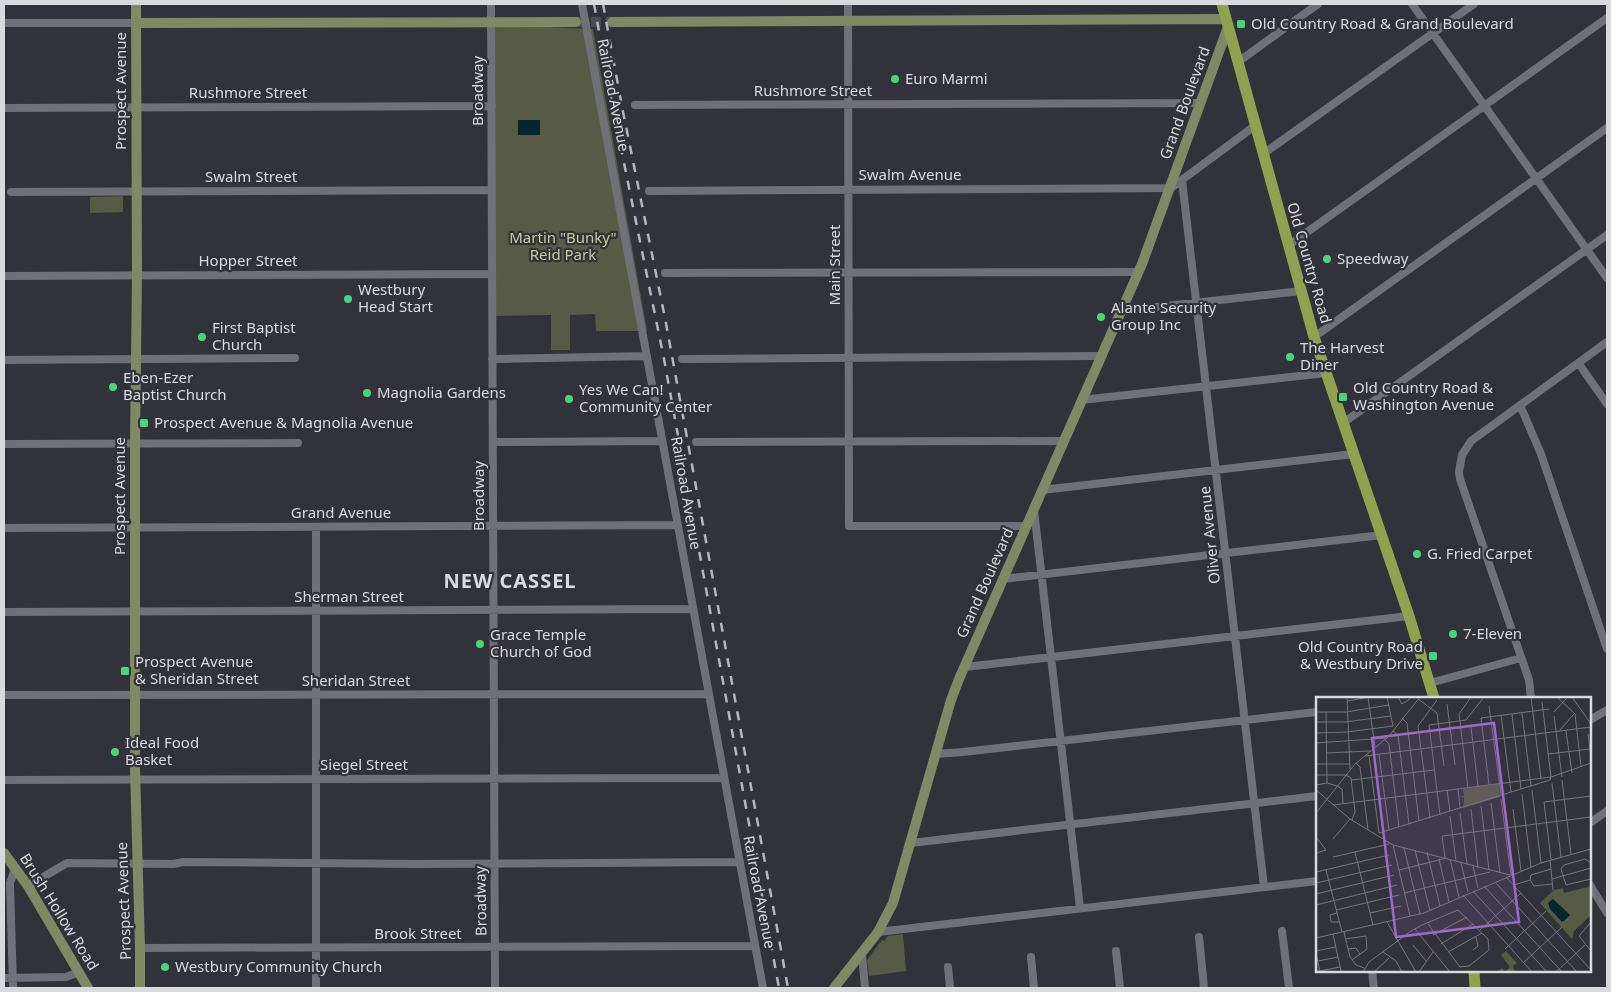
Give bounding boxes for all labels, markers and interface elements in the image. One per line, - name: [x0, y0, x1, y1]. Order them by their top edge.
- place label: Old Country Road & Grand Boulevard: [1251, 13, 1514, 33]
- marker: Old Country Road & Grand Boulevard: [1235, 18, 1247, 30]
- street label: Prospect Avenue: [110, 32, 130, 150]
- street label: Railroad Avenue: [593, 37, 635, 153]
- street label: Grand Boulevard: [1154, 43, 1214, 162]
- street label: Broadway: [467, 56, 487, 126]
- place label: Euro Marmi: [905, 68, 988, 88]
- marker: Euro Marmi: [889, 73, 901, 85]
- street label: Rushmore Street: [754, 80, 873, 100]
- street label: Rushmore Street: [189, 82, 308, 102]
- street label: Swalm Avenue: [859, 164, 961, 184]
- street label: Swalm Street: [205, 166, 298, 186]
- street label: Old Country Road: [1283, 200, 1337, 326]
- street label: Main Street: [824, 224, 844, 305]
- park label: Martin "Bunky" Reid Park: [509, 227, 617, 264]
- place label: Speedway: [1337, 248, 1409, 268]
- street label: Hopper Street: [198, 250, 298, 270]
- marker: Speedway: [1321, 253, 1333, 265]
- place label: Westbury Head Start: [358, 279, 433, 316]
- marker: Westbury Head Start: [342, 293, 354, 305]
- place label: Alante Security Group Inc: [1111, 297, 1217, 334]
- marker: Alante Security Group Inc: [1095, 311, 1107, 323]
- place label: First Baptist Church: [212, 317, 296, 354]
- marker: First Baptist Church: [196, 331, 208, 343]
- place label: The Harvest Diner: [1300, 337, 1385, 374]
- marker: The Harvest Diner: [1284, 351, 1296, 363]
- place label: Eben-Ezer Baptist Church: [123, 367, 227, 404]
- place label: Old Country Road & Washington Avenue: [1353, 377, 1494, 414]
- place label: Yes We Can! Community Center: [579, 379, 712, 416]
- marker: Eben-Ezer Baptist Church: [107, 381, 119, 393]
- place label: Magnolia Gardens: [377, 382, 506, 402]
- marker: Magnolia Gardens: [361, 387, 373, 399]
- marker: Old Country Road & Washington Avenue: [1337, 391, 1349, 403]
- marker: Yes We Can! Community Center: [563, 393, 575, 405]
- place label: Prospect Avenue & Magnolia Avenue: [154, 412, 413, 432]
- marker: Prospect Avenue & Magnolia Avenue: [138, 417, 150, 429]
- street label: Railroad Avenue: [667, 435, 707, 551]
- street label: Prospect Avenue: [109, 437, 129, 555]
- street label: Broadway: [468, 461, 488, 531]
- street label: Oliver Avenue: [1194, 485, 1224, 585]
- street label: Grand Avenue: [291, 502, 391, 522]
- street label: Grand Boulevard: [951, 524, 1017, 641]
- place label: G. Fried Carpet: [1427, 543, 1533, 563]
- marker: G. Fried Carpet: [1411, 548, 1423, 560]
- district label: NEW CASSEL: [443, 567, 577, 594]
- street label: Sherman Street: [294, 586, 404, 606]
- place label: 7-Eleven: [1463, 623, 1522, 643]
- place label: Grace Temple Church of God: [490, 624, 592, 661]
- marker: 7-Eleven: [1447, 628, 1459, 640]
- place label: Old Country Road & Westbury Drive: [1298, 636, 1423, 673]
- marker: Grace Temple Church of God: [474, 638, 486, 650]
- marker: Old Country Road & Westbury Drive: [1427, 650, 1439, 662]
- place label: Prospect Avenue & Sheridan Street: [135, 651, 259, 688]
- marker: Prospect Avenue & Sheridan Street: [119, 665, 131, 677]
- street label: Sheridan Street: [302, 670, 411, 690]
- inset map: [1316, 697, 1591, 972]
- place label: Ideal Food Basket: [125, 732, 199, 769]
- marker: Ideal Food Basket: [109, 746, 121, 758]
- street label: Siegel Street: [320, 754, 409, 774]
- street label: Railroad Avenue: [739, 834, 781, 950]
- street label: Prospect Avenue: [111, 842, 135, 960]
- street label: Brush Hollow Road: [16, 849, 104, 974]
- street label: Broadway: [469, 865, 491, 936]
- street label: Brook Street: [374, 923, 462, 943]
- place label: Westbury Community Church: [175, 956, 382, 976]
- marker: Westbury Community Church: [159, 961, 171, 973]

